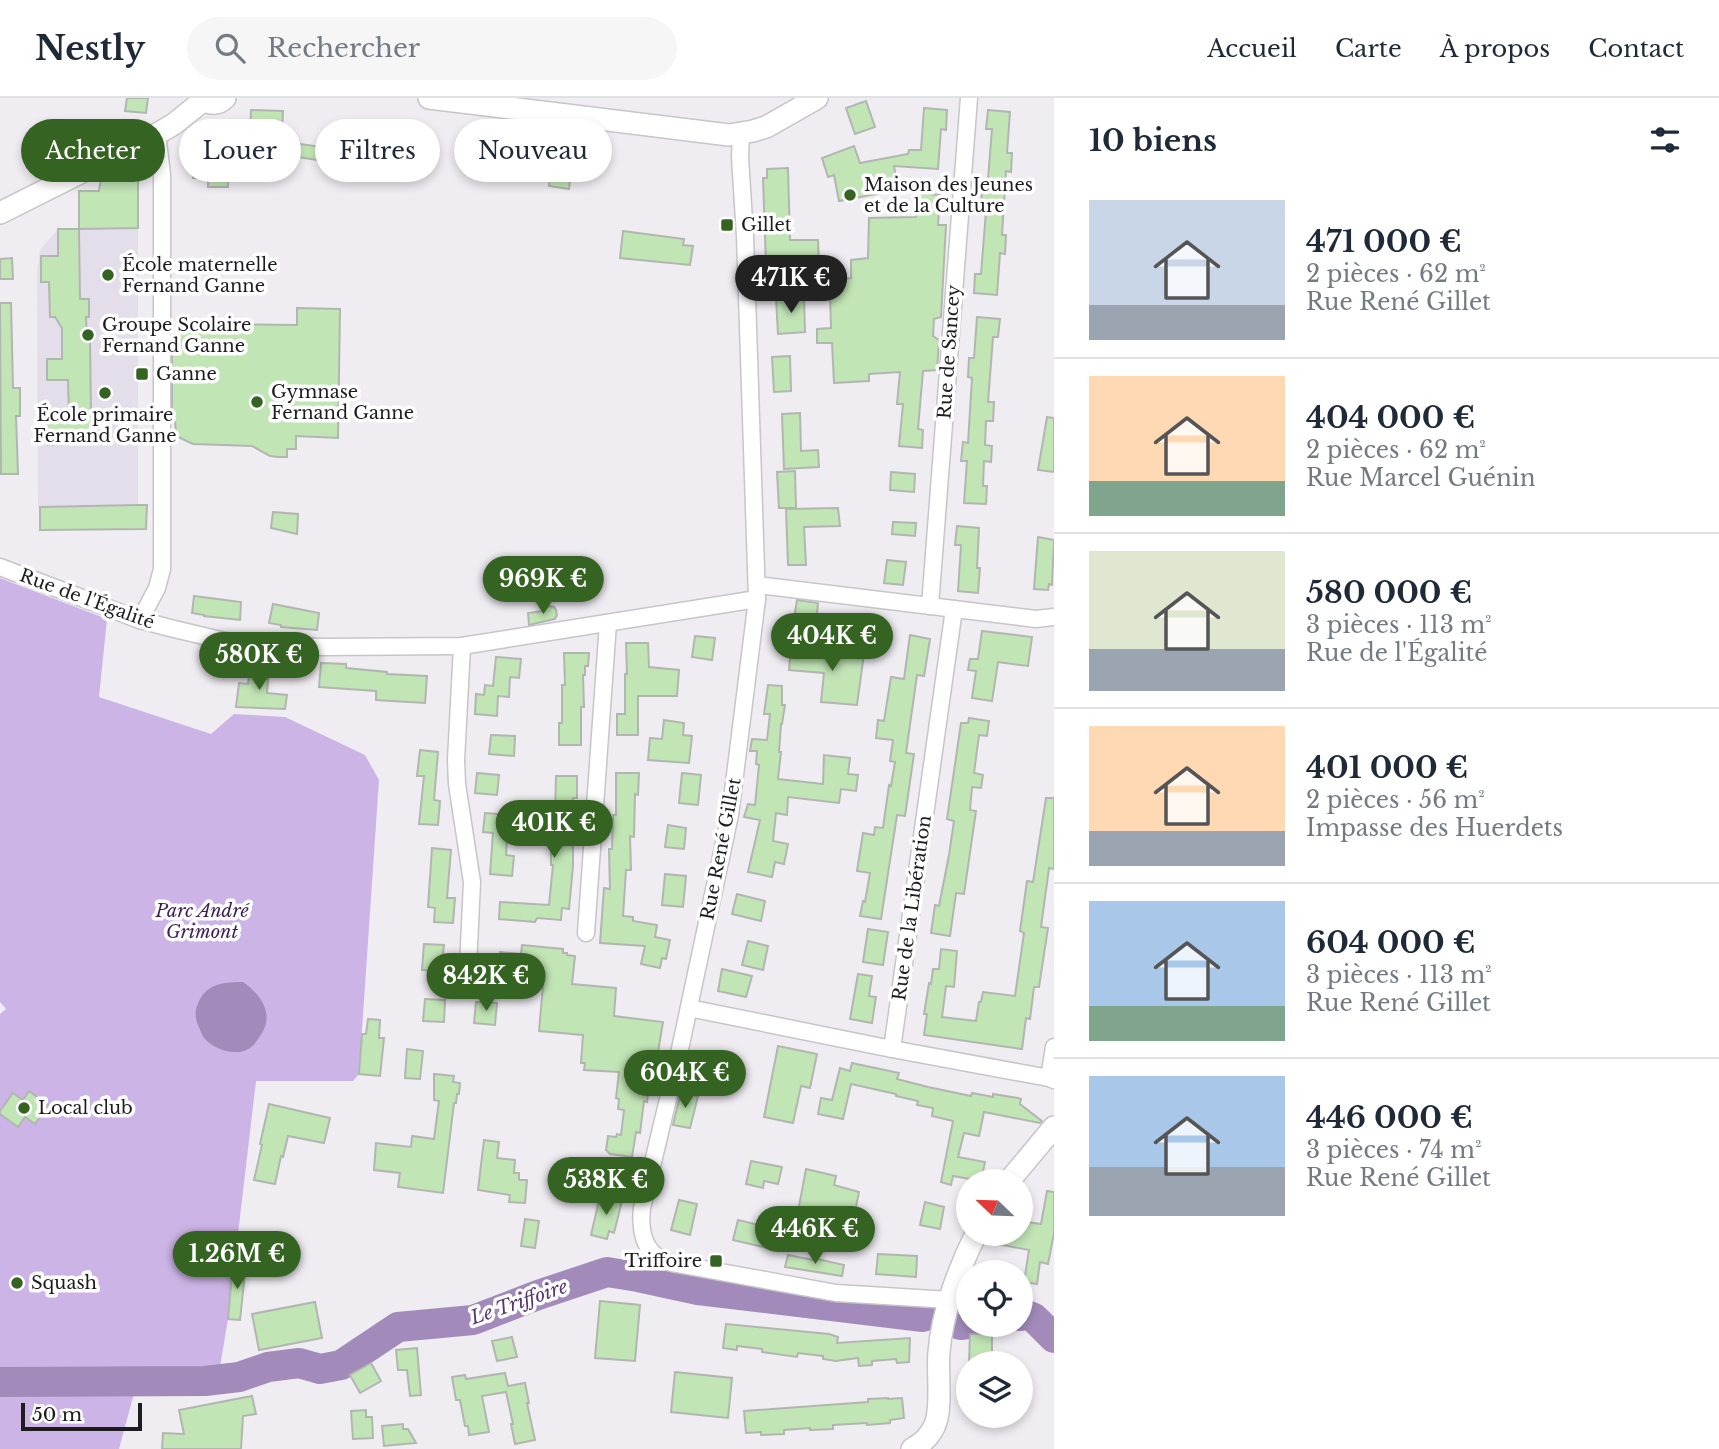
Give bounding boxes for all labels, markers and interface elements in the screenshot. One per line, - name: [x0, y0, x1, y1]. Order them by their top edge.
- search box: [187, 17, 677, 80]
- text: Nestly: [35, 28, 145, 69]
- icon: search: [211, 29, 249, 67]
- text: Rechercher: [267, 32, 420, 64]
- text: Accueil: [1207, 34, 1297, 63]
- text: Carte: [1335, 34, 1402, 63]
- text: À propos: [1440, 34, 1550, 63]
- text: Contact: [1588, 34, 1684, 63]
- chip: Acheter: [21, 119, 165, 182]
- chip: Louer: [179, 119, 301, 182]
- chip: Filtres: [315, 119, 440, 182]
- chip: Nouveau: [454, 119, 612, 182]
- icon: filters: [1646, 121, 1684, 159]
- text: 10 biens: [1089, 122, 1217, 159]
- place label: Maison des Jeunes et de la Culture: [864, 174, 1033, 217]
- marker: Maison des Jeunes et de la Culture: [842, 187, 858, 203]
- place label: Gillet: [741, 214, 792, 236]
- marker: Gillet: [719, 217, 735, 233]
- text: 471 000 €: [1306, 223, 1462, 260]
- icon: home: [1145, 228, 1229, 312]
- place label: École maternelle Fernand Ganne: [122, 253, 278, 297]
- pin: 471K €: [734, 256, 848, 315]
- text: 2 pièces · 62 m²: [1306, 260, 1486, 288]
- text: 471K €: [751, 264, 831, 292]
- marker: École maternelle Fernand Ganne: [100, 267, 116, 283]
- street label: Rue de Sancey: [933, 284, 965, 420]
- text: Rue René Gillet: [1306, 288, 1491, 316]
- place label: Groupe Scolaire Fernand Ganne: [102, 314, 251, 357]
- marker: Groupe Scolaire Fernand Ganne: [80, 327, 96, 343]
- place label: Ganne: [156, 363, 217, 385]
- marker: Ganne: [134, 366, 150, 382]
- place label: Gymnase Fernand Ganne: [271, 381, 414, 424]
- marker: École primaire Fernand Ganne: [97, 385, 113, 401]
- marker: Gymnase Fernand Ganne: [249, 394, 265, 410]
- text: 404 000 €: [1306, 399, 1475, 436]
- place label: École primaire Fernand Ganne: [33, 403, 177, 447]
- icon: home: [1145, 404, 1229, 488]
- text: 2 pièces · 62 m²: [1306, 436, 1486, 464]
- text: Rue Marcel Guénin: [1306, 464, 1536, 492]
- pin: 969K €: [486, 556, 600, 616]
- street label: Rue de l'Égalité: [17, 563, 158, 634]
- text: 969K €: [499, 565, 587, 593]
- text: 580 000 €: [1306, 574, 1472, 611]
- icon: home: [1145, 579, 1229, 663]
- text: 3 pièces · 113 m²: [1306, 611, 1492, 639]
- pin: 404K €: [775, 614, 889, 673]
- text: 404K €: [787, 622, 877, 650]
- pin: 580K €: [202, 632, 316, 692]
- text: Rue de l'Égalité: [1306, 639, 1487, 667]
- text: 580K €: [215, 641, 303, 669]
- text: 401 000 €: [1306, 749, 1468, 786]
- icon: home: [1145, 754, 1229, 838]
- street label: Rue René Gillet: [696, 776, 746, 922]
- text: 2 pièces · 56 m²: [1306, 786, 1485, 814]
- pin: 401K €: [497, 800, 611, 860]
- text: 401K €: [512, 809, 596, 837]
- street label: Rue de la Libération: [888, 814, 936, 1002]
- text: Impasse des Huerdets: [1306, 814, 1563, 842]
- park label: Parc André Grimont: [154, 900, 250, 943]
- text: 604 000 €: [1306, 924, 1476, 961]
- icon: home: [1145, 929, 1229, 1013]
- pin: 842K €: [429, 954, 543, 1013]
- text: 3 pièces · 113 m²: [1306, 961, 1492, 989]
- text: 842K €: [443, 962, 529, 990]
- text: Rue René Gillet: [1306, 989, 1491, 1017]
- pin: 604K €: [628, 1051, 742, 1110]
- text: 604K €: [640, 1059, 730, 1087]
- place label: Local club: [38, 1097, 133, 1119]
- text: 446 000 €: [1306, 1099, 1473, 1136]
- marker: Local club: [16, 1100, 32, 1116]
- icon: home: [1145, 1104, 1229, 1188]
- text: 3 pièces · 74 m²: [1306, 1136, 1482, 1164]
- pin: 538K €: [549, 1158, 663, 1217]
- text: Rue René Gillet: [1306, 1164, 1491, 1192]
- text: 538K €: [564, 1166, 648, 1194]
- north arrow: [956, 1169, 1032, 1246]
- map controls: [956, 1169, 1033, 1428]
- pin: 446K €: [758, 1206, 872, 1266]
- text: 446K €: [771, 1215, 859, 1243]
- pin: 1.26M €: [172, 1232, 302, 1291]
- text: 1.26M €: [189, 1240, 285, 1268]
- place label: Triffoire: [625, 1250, 702, 1272]
- marker: Triffoire: [708, 1253, 724, 1269]
- button: locate: [956, 1260, 1033, 1337]
- place label: Squash: [31, 1272, 97, 1294]
- marker: Squash: [9, 1275, 25, 1291]
- water label: Le Triffoire: [467, 1275, 571, 1330]
- button: layers: [956, 1351, 1033, 1428]
- scale bar: [21, 1400, 142, 1432]
- text: 50 m: [32, 1403, 82, 1426]

